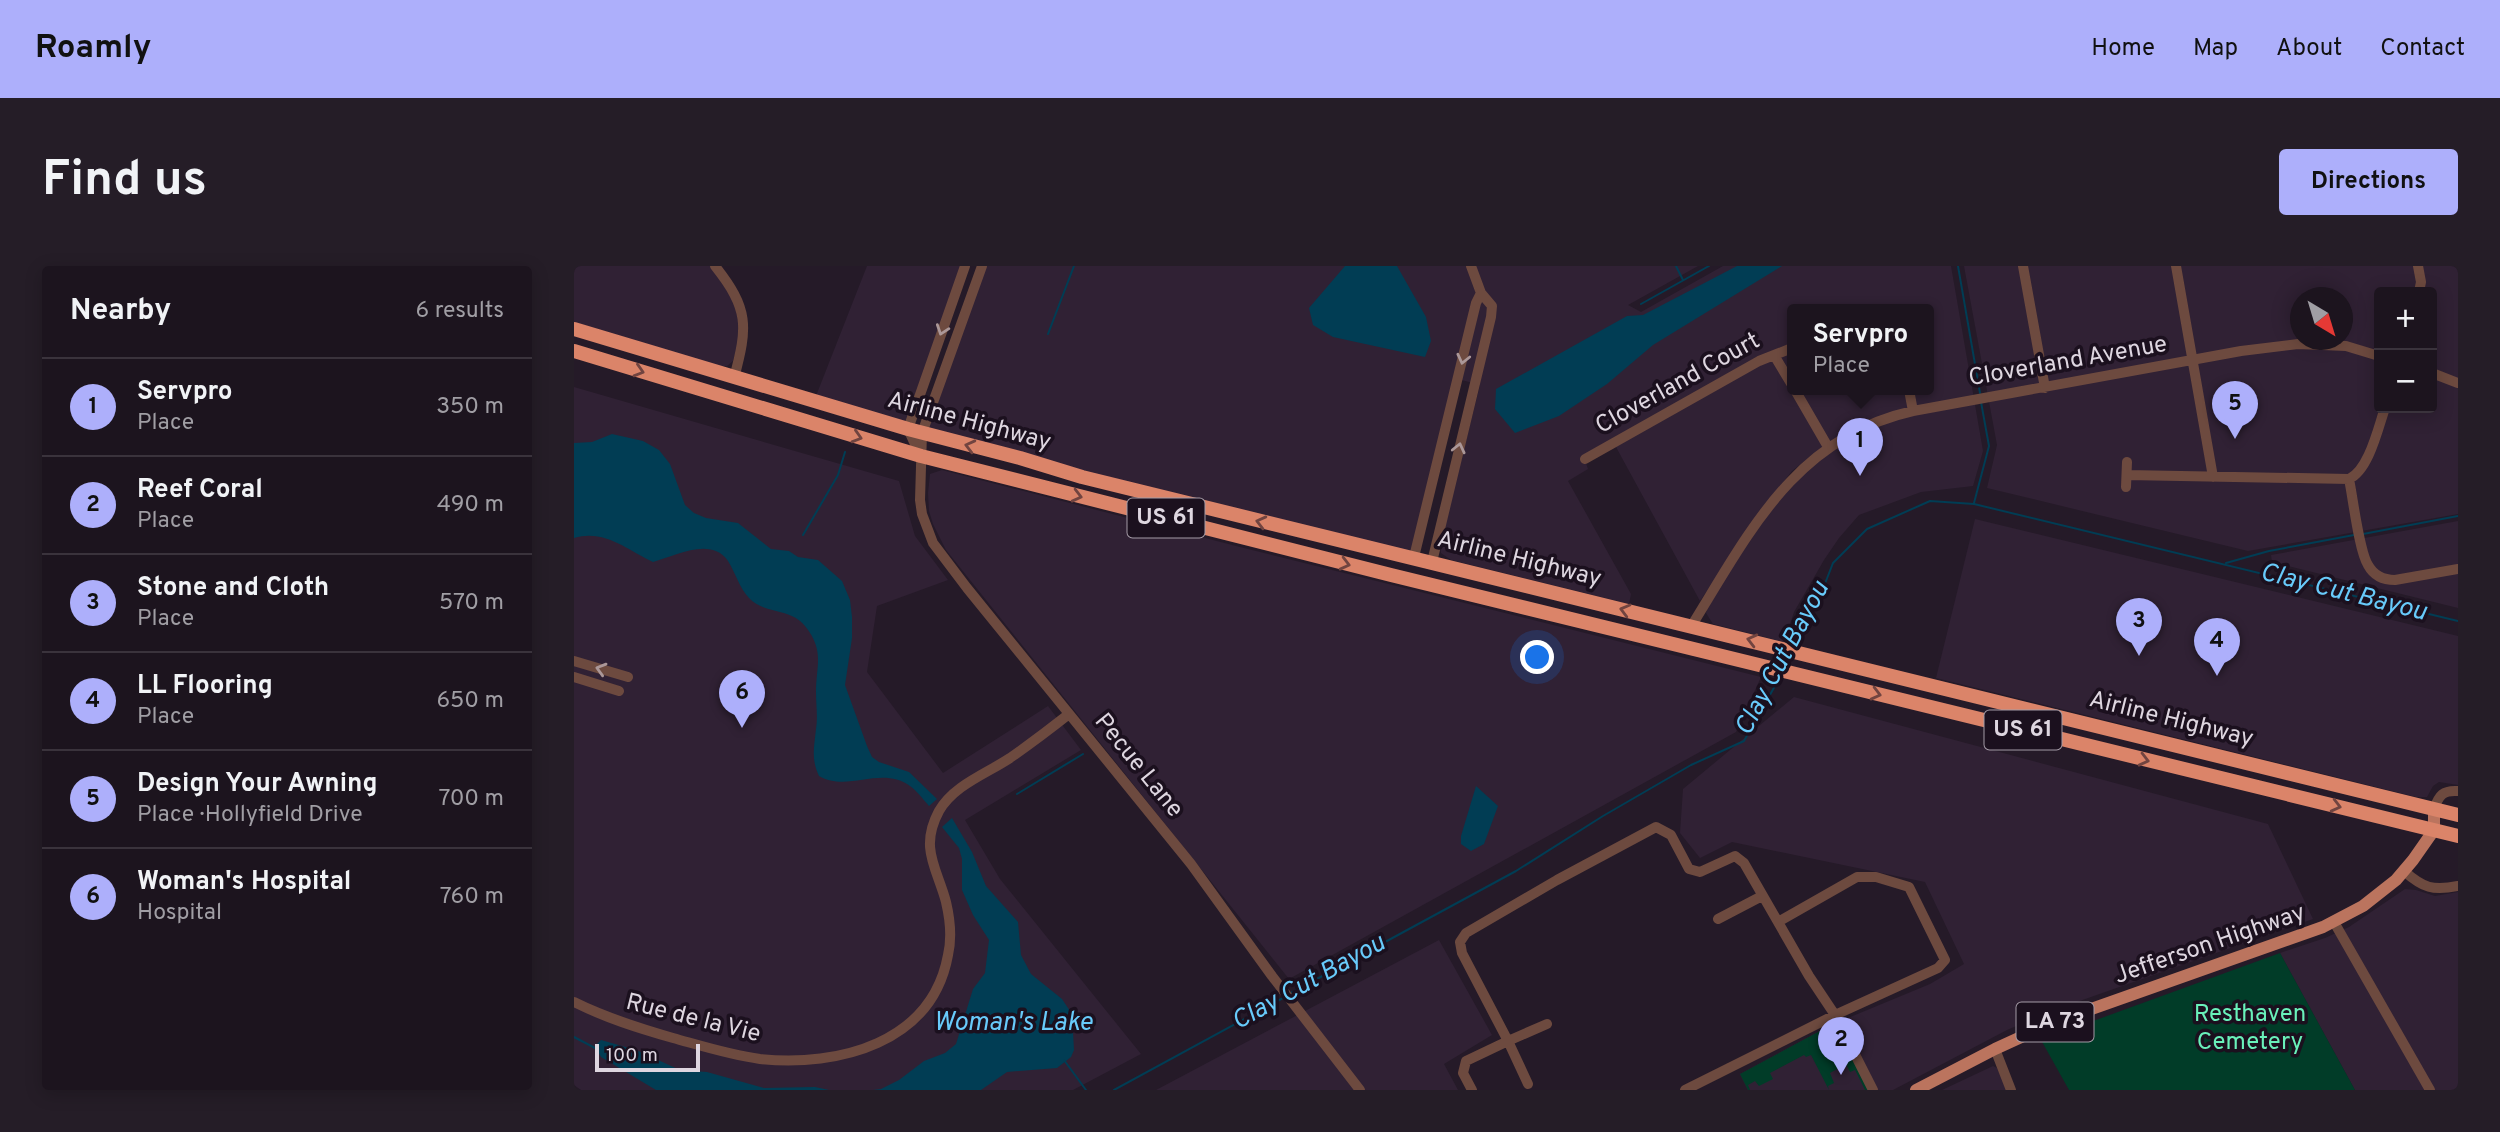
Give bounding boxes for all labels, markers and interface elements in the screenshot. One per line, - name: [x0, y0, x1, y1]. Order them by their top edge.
- text: Roamly: [35, 28, 151, 70]
- text: Home: [2091, 34, 2155, 64]
- text: Map: [2193, 34, 2238, 64]
- text: About: [2276, 34, 2342, 64]
- text: Contact: [2380, 34, 2465, 64]
- button: Directions: [2279, 149, 2458, 215]
- text: Find us: [42, 151, 207, 213]
- north arrow: [2290, 287, 2353, 350]
- map controls: [2374, 287, 2437, 413]
- button: +: [2374, 287, 2437, 350]
- text: Nearby: [70, 293, 171, 330]
- text: 6 results: [416, 297, 504, 326]
- popup: [1787, 304, 1934, 395]
- text: Servpro: [1813, 319, 1908, 352]
- one-way arrow: [936, 324, 950, 336]
- street label: Cloverland Court: [1591, 326, 1765, 442]
- street label: Cloverland Avenue: [1966, 330, 2170, 394]
- button: −: [2374, 350, 2437, 413]
- text: Place: [1813, 352, 1870, 381]
- one-way arrow: [1457, 353, 1471, 365]
- one-way arrow: [633, 362, 645, 377]
- text: Servpro: [137, 376, 232, 409]
- pin: 5: [2212, 381, 2258, 439]
- street label: Airline Highway: [884, 386, 1054, 458]
- text: 1: [88, 393, 98, 422]
- text: 350 m: [436, 393, 504, 422]
- text: Place: [137, 409, 194, 438]
- pin: 1: [1837, 418, 1883, 476]
- one-way arrow: [851, 428, 863, 443]
- one-way arrow: [964, 440, 976, 454]
- one-way arrow: [1451, 442, 1466, 454]
- text: Reef Coral: [137, 474, 263, 507]
- one-way arrow: [1071, 488, 1083, 502]
- text: 2: [86, 491, 100, 520]
- text: 490 m: [437, 491, 504, 520]
- road number: US 61: [1128, 498, 1204, 538]
- text: Place: [137, 507, 194, 536]
- one-way arrow: [1255, 516, 1267, 530]
- street label: Airline Highway: [1434, 525, 1604, 595]
- one-way arrow: [1339, 555, 1351, 570]
- water label: Clay Cut Bayou: [2256, 556, 2431, 630]
- text: Stone and Cloth: [137, 572, 329, 605]
- water label: Clay Cut Bayou: [1728, 575, 1838, 742]
- text: 3: [86, 589, 100, 618]
- text: 570 m: [439, 589, 504, 618]
- pin: 3: [2116, 598, 2162, 656]
- one-way arrow: [1619, 604, 1631, 619]
- text: Place: [137, 605, 194, 634]
- pin: 4: [2194, 618, 2240, 676]
- one-way arrow: [1746, 634, 1758, 648]
- your location: [1520, 640, 1554, 674]
- one-way arrow: [596, 662, 608, 677]
- text: LL Flooring: [137, 670, 273, 703]
- pin: 6: [719, 670, 765, 728]
- street label: Airline Highway: [2086, 685, 2256, 755]
- one-way arrow: [1870, 686, 1882, 700]
- text: 4: [86, 687, 100, 716]
- text: 650 m: [436, 687, 504, 716]
- text: Place: [137, 703, 194, 732]
- street label: Pecue Lane: [1087, 708, 1189, 824]
- road number: US 61: [1984, 711, 2062, 750]
- one-way arrow: [2138, 752, 2150, 766]
- text: Design Your Awning: [137, 768, 378, 801]
- text: 5: [86, 785, 100, 814]
- text: 700 m: [438, 785, 504, 814]
- one-way arrow: [2330, 798, 2342, 813]
- text: Place · Hollyfield Drive: [137, 801, 363, 830]
- text: Woman's Hospital: [137, 866, 351, 899]
- text: 6: [86, 883, 100, 912]
- text: 760 m: [440, 883, 504, 912]
- street label: Jefferson Highway: [2111, 898, 2309, 992]
- text: Hospital: [137, 899, 222, 928]
- water label: Clay Cut Bayou: [1226, 927, 1392, 1039]
- street label: Rue de la Vie: [622, 988, 764, 1050]
- park label: Resthaven Cemetery: [2194, 1000, 2306, 1058]
- road number: LA 73: [2016, 1002, 2094, 1042]
- water label: Woman's Lake: [934, 1007, 1093, 1040]
- pin: 2: [1818, 1017, 1864, 1075]
- scale bar: [595, 1041, 700, 1073]
- text: 100 m: [606, 1044, 658, 1068]

